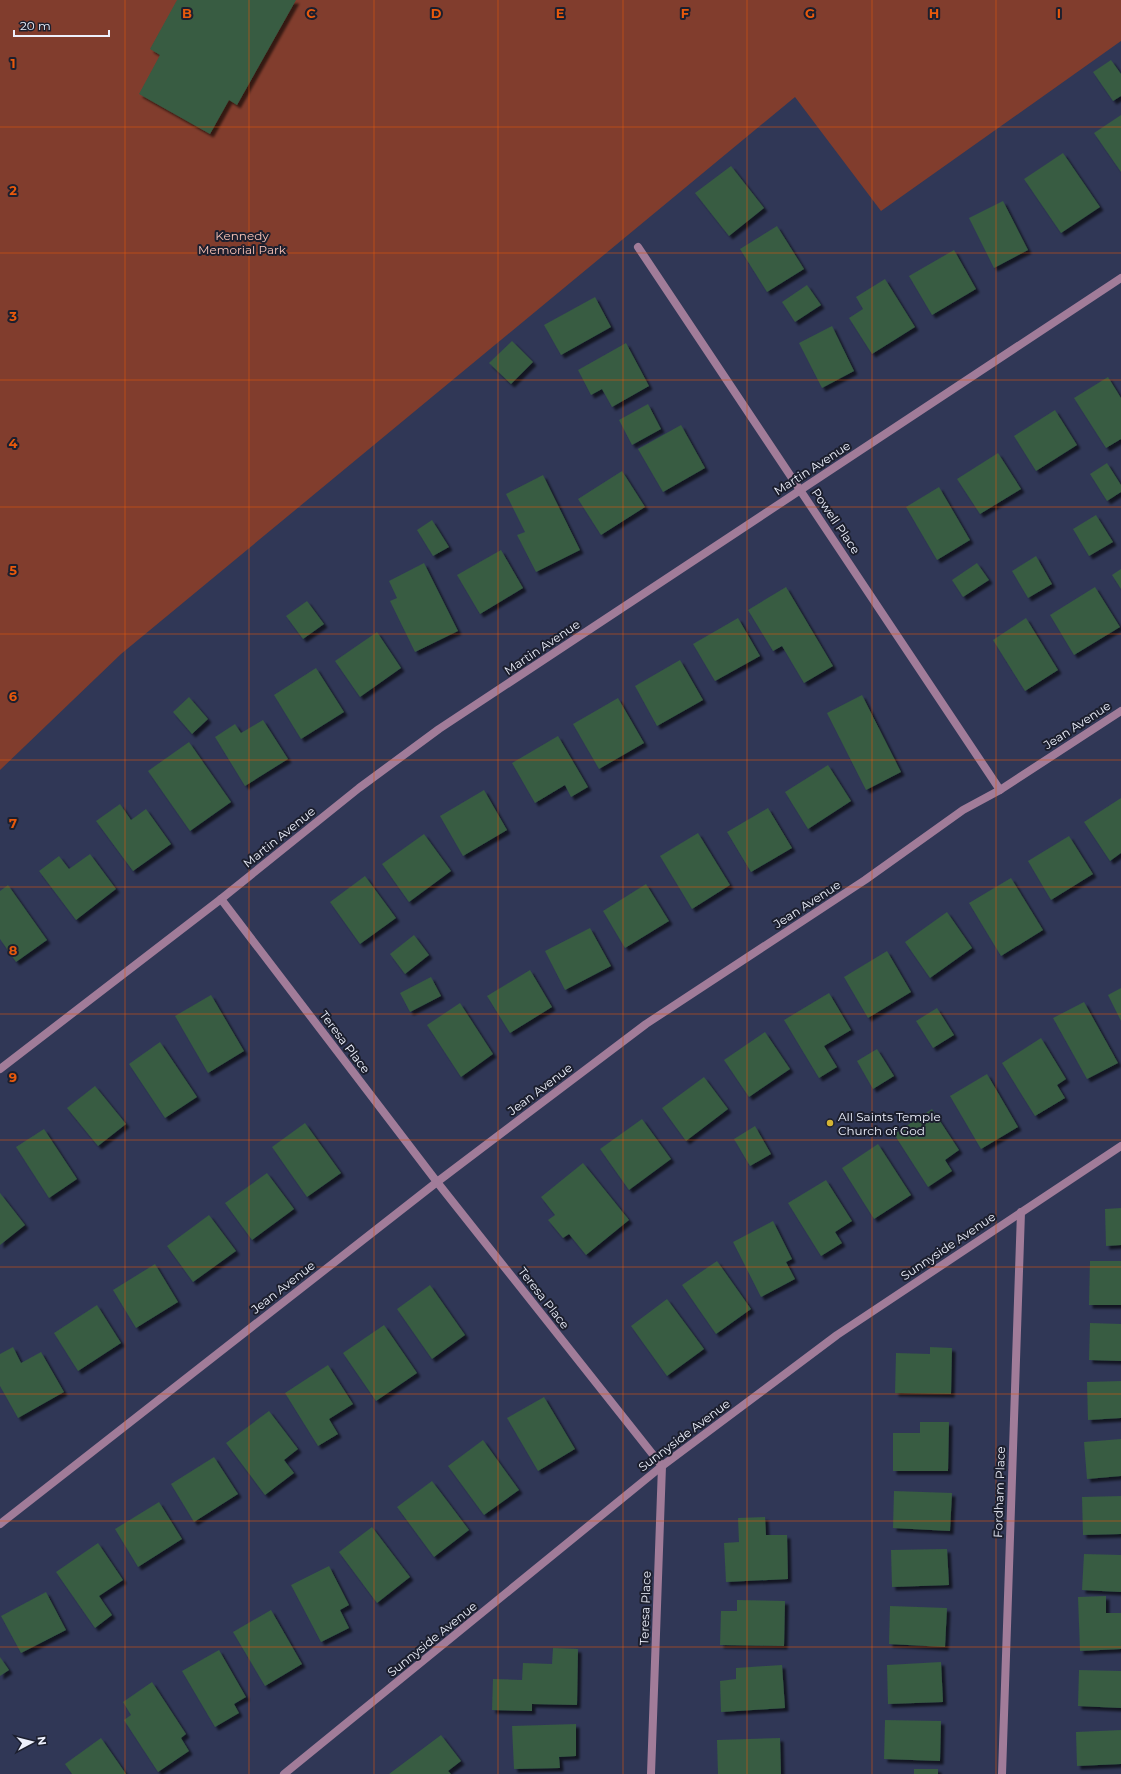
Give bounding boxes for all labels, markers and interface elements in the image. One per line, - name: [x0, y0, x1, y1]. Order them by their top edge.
- text: B: [182, 5, 192, 21]
- text: C: [306, 5, 316, 21]
- text: D: [431, 5, 442, 21]
- text: E: [556, 5, 565, 21]
- text: F: [681, 5, 689, 21]
- text: G: [805, 5, 815, 21]
- text: H: [929, 5, 939, 21]
- text: I: [1057, 5, 1061, 21]
- scale bar: [14, 12, 109, 38]
- text: 20 m: [20, 18, 51, 33]
- text: 1: [10, 55, 16, 71]
- text: 2: [9, 182, 17, 198]
- park label: Kennedy Memorial Park: [198, 228, 287, 257]
- text: 3: [8, 308, 17, 324]
- text: 4: [9, 435, 18, 451]
- street label: Martin Avenue: [771, 438, 853, 498]
- street label: Powell Place: [809, 485, 863, 557]
- text: 5: [9, 562, 17, 578]
- street label: Martin Avenue: [501, 616, 583, 678]
- text: 6: [9, 688, 18, 704]
- street label: Jean Avenue: [1040, 698, 1113, 753]
- street label: Martin Avenue: [240, 803, 318, 871]
- text: 7: [9, 815, 17, 831]
- street label: Jean Avenue: [770, 877, 843, 932]
- text: 8: [9, 942, 18, 958]
- street label: Teresa Place: [317, 1008, 373, 1076]
- street label: Jean Avenue: [504, 1060, 575, 1119]
- text: 9: [9, 1069, 17, 1085]
- place label: All Saints Temple Church of God: [838, 1109, 941, 1138]
- marker: All Saints Temple Church of God: [825, 1118, 835, 1128]
- street label: Sunnyside Avenue: [898, 1209, 998, 1283]
- street label: Jean Avenue: [247, 1257, 318, 1317]
- street label: Teresa Place: [515, 1264, 573, 1332]
- street label: Sunnyside Avenue: [635, 1396, 733, 1474]
- street label: Fordham Place: [990, 1446, 1008, 1538]
- street label: Teresa Place: [636, 1571, 654, 1645]
- street label: Sunnyside Avenue: [384, 1598, 480, 1680]
- north arrow: [12, 1722, 52, 1762]
- text: N: [34, 1736, 49, 1746]

